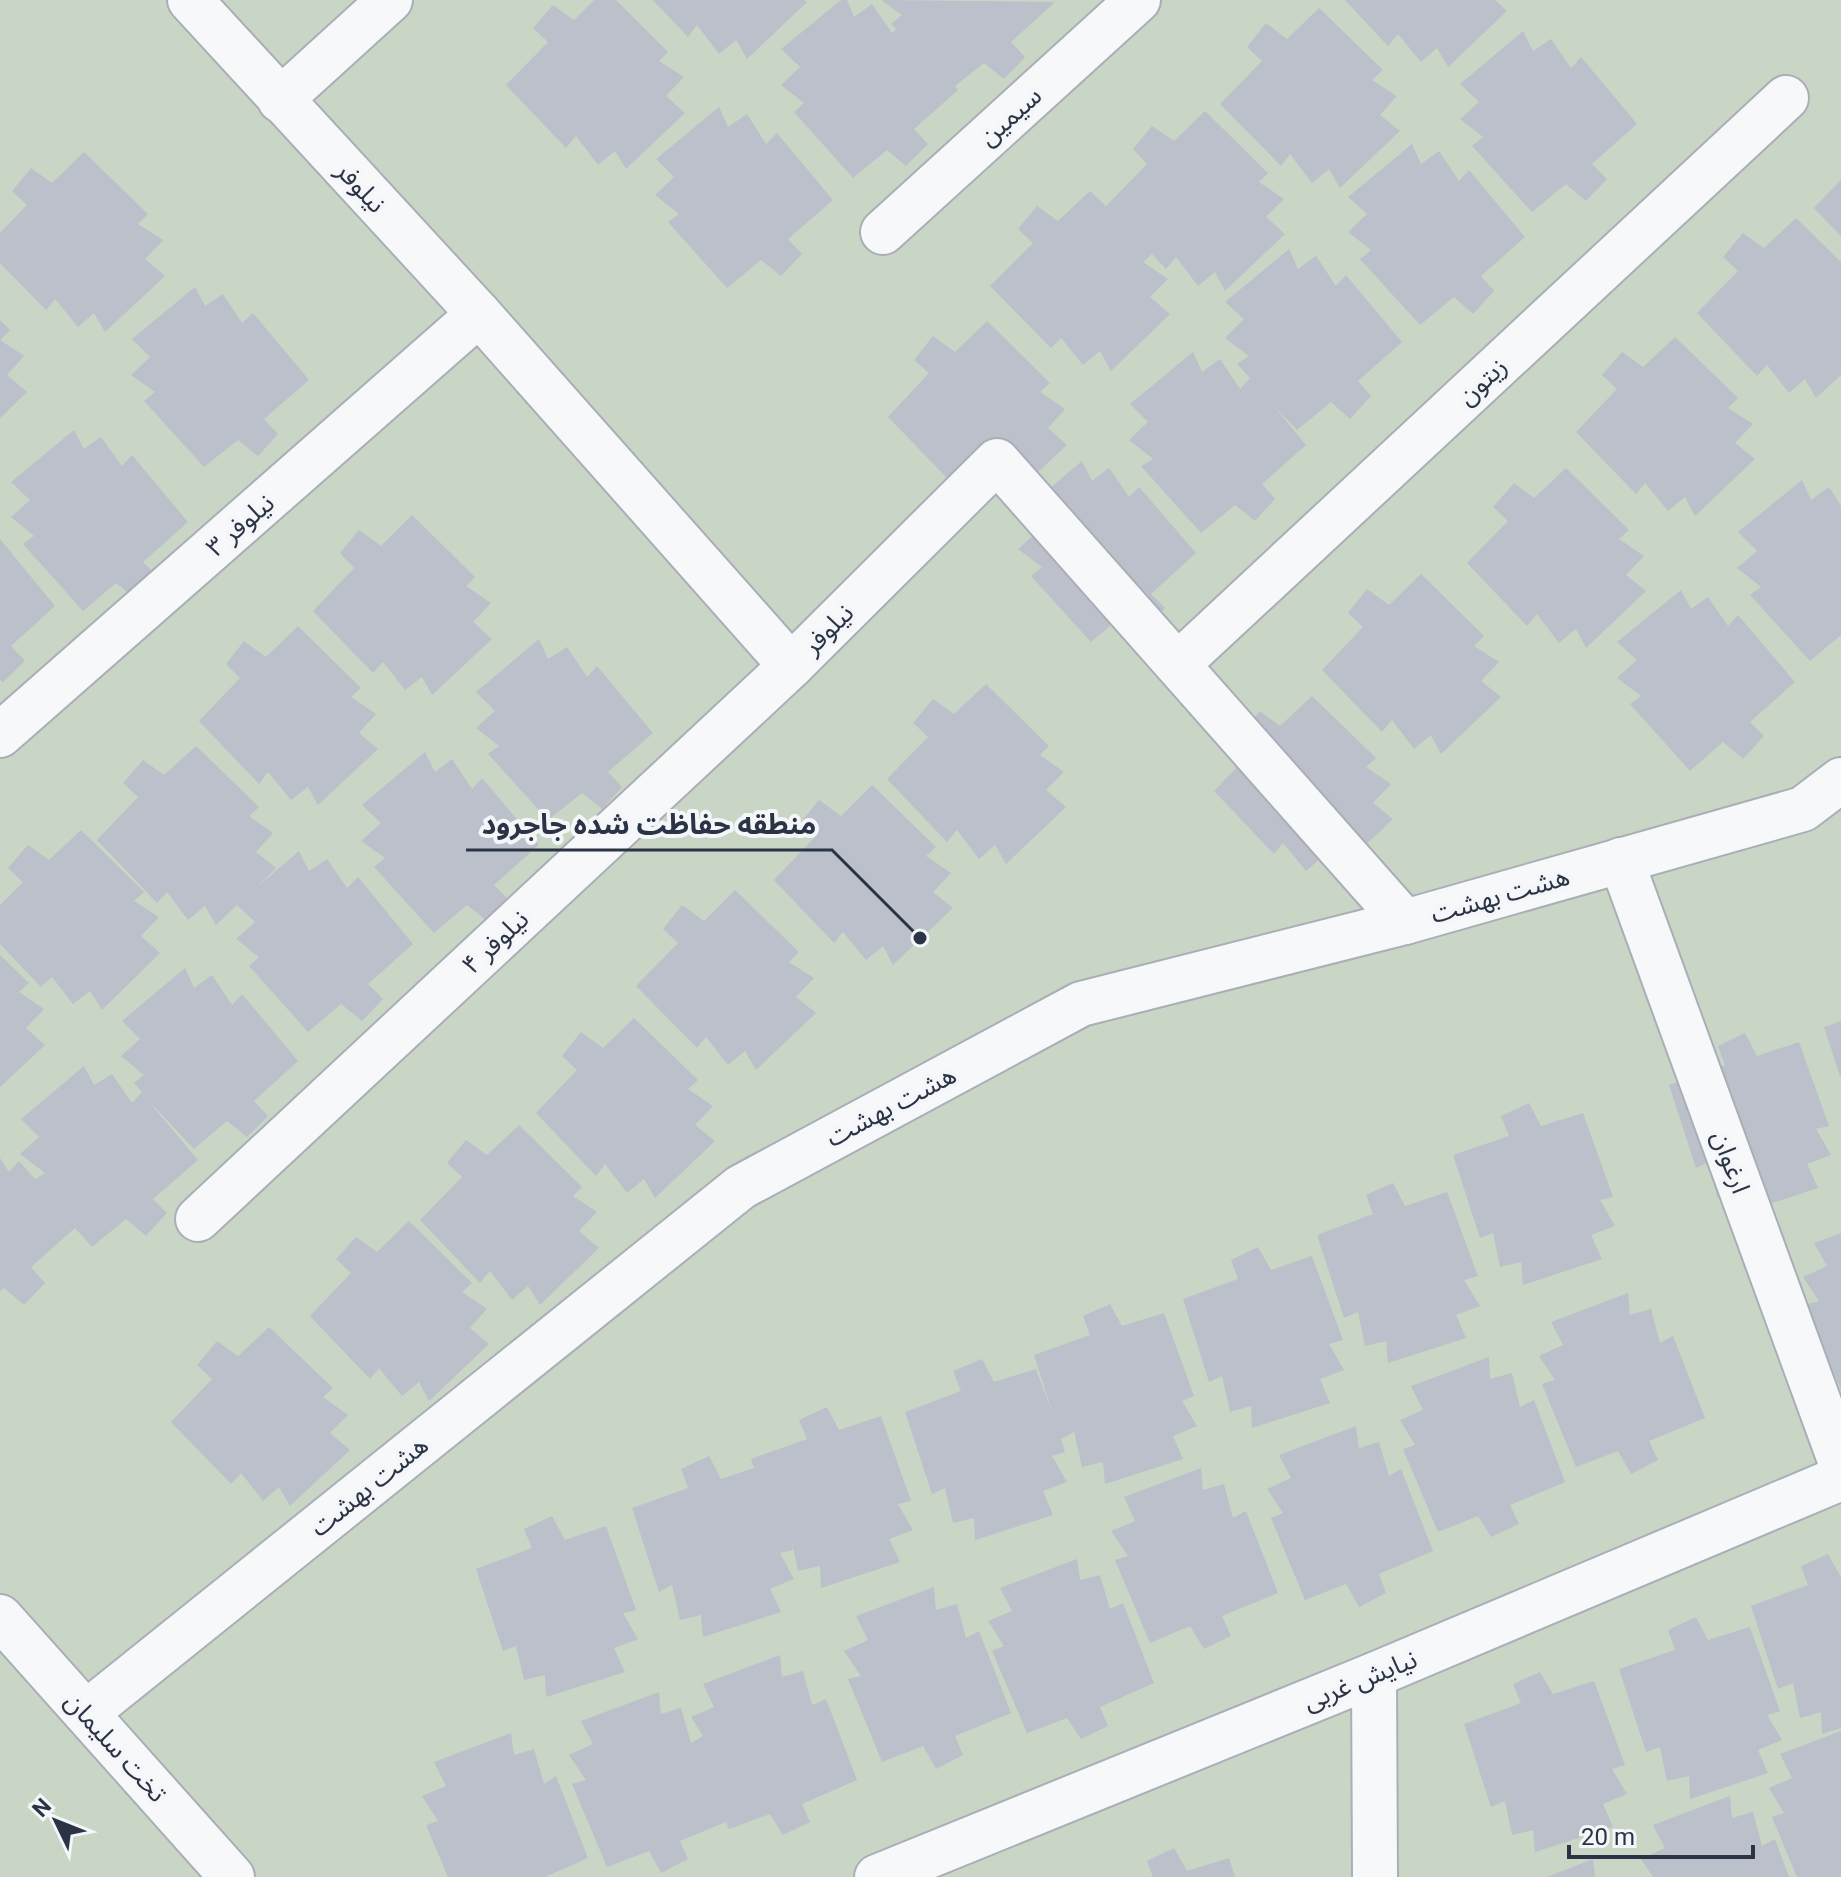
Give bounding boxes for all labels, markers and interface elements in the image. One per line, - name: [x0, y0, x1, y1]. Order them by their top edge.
- street label: سیمین: [973, 80, 1047, 152]
- street label: نیلوفر: [329, 155, 392, 219]
- street label: زیتون: [1451, 351, 1513, 411]
- street label: نیلوفر ۳: [200, 487, 280, 563]
- street label: نیلوفر: [796, 598, 859, 661]
- callout: منطقه حفاظت شده جاجرود: [466, 798, 832, 850]
- text: منطقه حفاظت شده جاجرود: [482, 808, 816, 841]
- street label: هشت بهشت: [1427, 861, 1573, 929]
- street label: نیلوفر ۴: [456, 904, 534, 980]
- street label: هشت بهشت: [821, 1059, 961, 1153]
- street label: ارغوان: [1706, 1127, 1756, 1197]
- street label: هشت بهشت: [304, 1429, 434, 1543]
- street label: نیایش غربی: [1299, 1644, 1421, 1716]
- street label: تخت سلیمان: [59, 1686, 173, 1808]
- north arrow: [16, 1781, 96, 1861]
- text: N: [27, 1793, 56, 1822]
- scale bar: [1569, 1809, 1753, 1859]
- text: 20 m: [1581, 1823, 1635, 1851]

